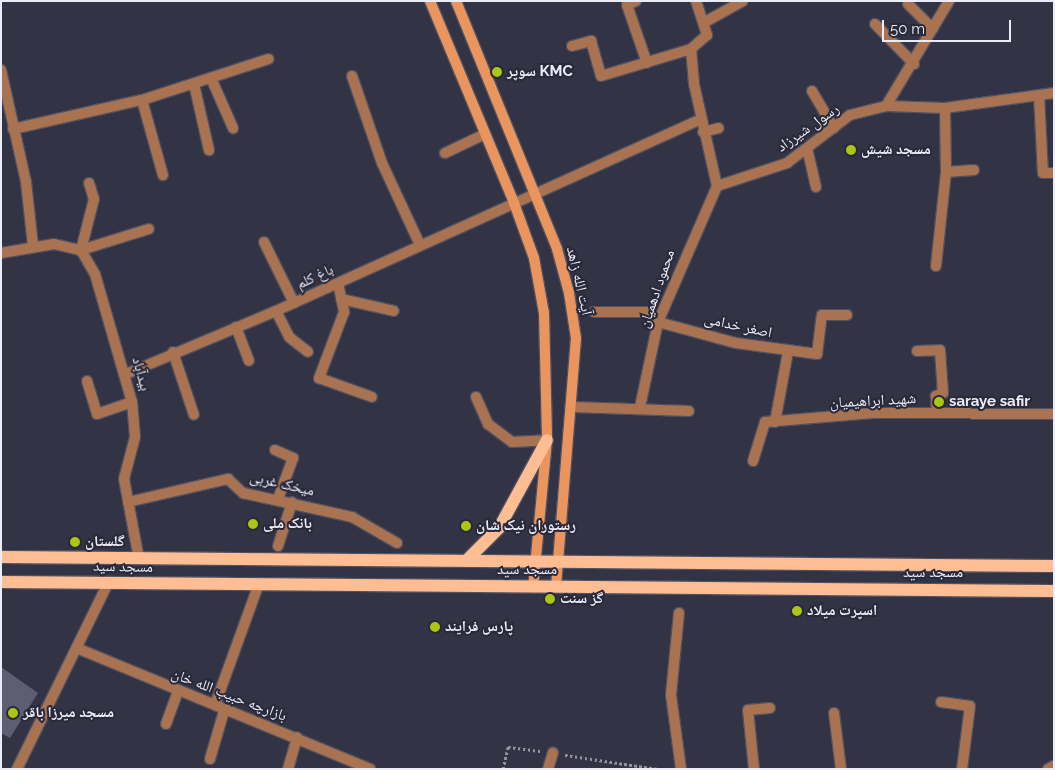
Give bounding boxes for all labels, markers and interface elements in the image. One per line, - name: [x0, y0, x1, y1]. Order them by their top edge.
- scale bar: [885, 10, 1014, 42]
- text: 50 m: [890, 20, 925, 38]
- place label: سوپر KMC: [507, 63, 573, 81]
- marker: سوپر KMC: [491, 66, 503, 78]
- street label: رسول شیرزاد: [773, 100, 843, 156]
- place label: مسجد شیش: [861, 141, 931, 159]
- marker: مسجد شیش: [845, 144, 857, 156]
- street label: آیت الله زاهد: [562, 245, 596, 317]
- street label: محمود ادهمیان: [635, 247, 679, 331]
- street label: باغ کلم: [294, 261, 336, 293]
- street label: اصغر خدامی: [702, 310, 774, 342]
- street label: بیدآباد: [128, 355, 154, 393]
- street label: شهید ابراهیمیان: [829, 390, 917, 412]
- place label: saraye safir: [949, 393, 1030, 411]
- marker: saraye safir: [933, 396, 945, 408]
- street label: میخک غربی: [248, 468, 316, 500]
- place label: بانک ملی: [263, 515, 312, 533]
- place label: رستوران نیک شان: [476, 517, 576, 535]
- marker: بانک ملی: [247, 518, 259, 530]
- marker: رستوران نیک شان: [460, 520, 472, 532]
- place label: گلستان: [85, 533, 125, 551]
- marker: گلستان: [69, 536, 81, 548]
- street label: مسجد سید: [93, 557, 153, 577]
- street label: مسجد سید: [497, 561, 557, 579]
- street label: مسجد سید: [903, 564, 963, 582]
- place label: گز سنت: [560, 590, 603, 608]
- marker: گز سنت: [544, 593, 556, 605]
- place label: اسپرت میلاد: [807, 602, 877, 620]
- marker: اسپرت میلاد: [791, 605, 803, 617]
- place label: پارس فرایند: [445, 618, 513, 636]
- marker: پارس فرایند: [429, 621, 441, 633]
- street label: بازارچه حبیب الله خان: [169, 665, 289, 725]
- place label: مسجد میرزا باقر: [23, 704, 114, 722]
- marker: مسجد میرزا باقر: [7, 707, 19, 719]

